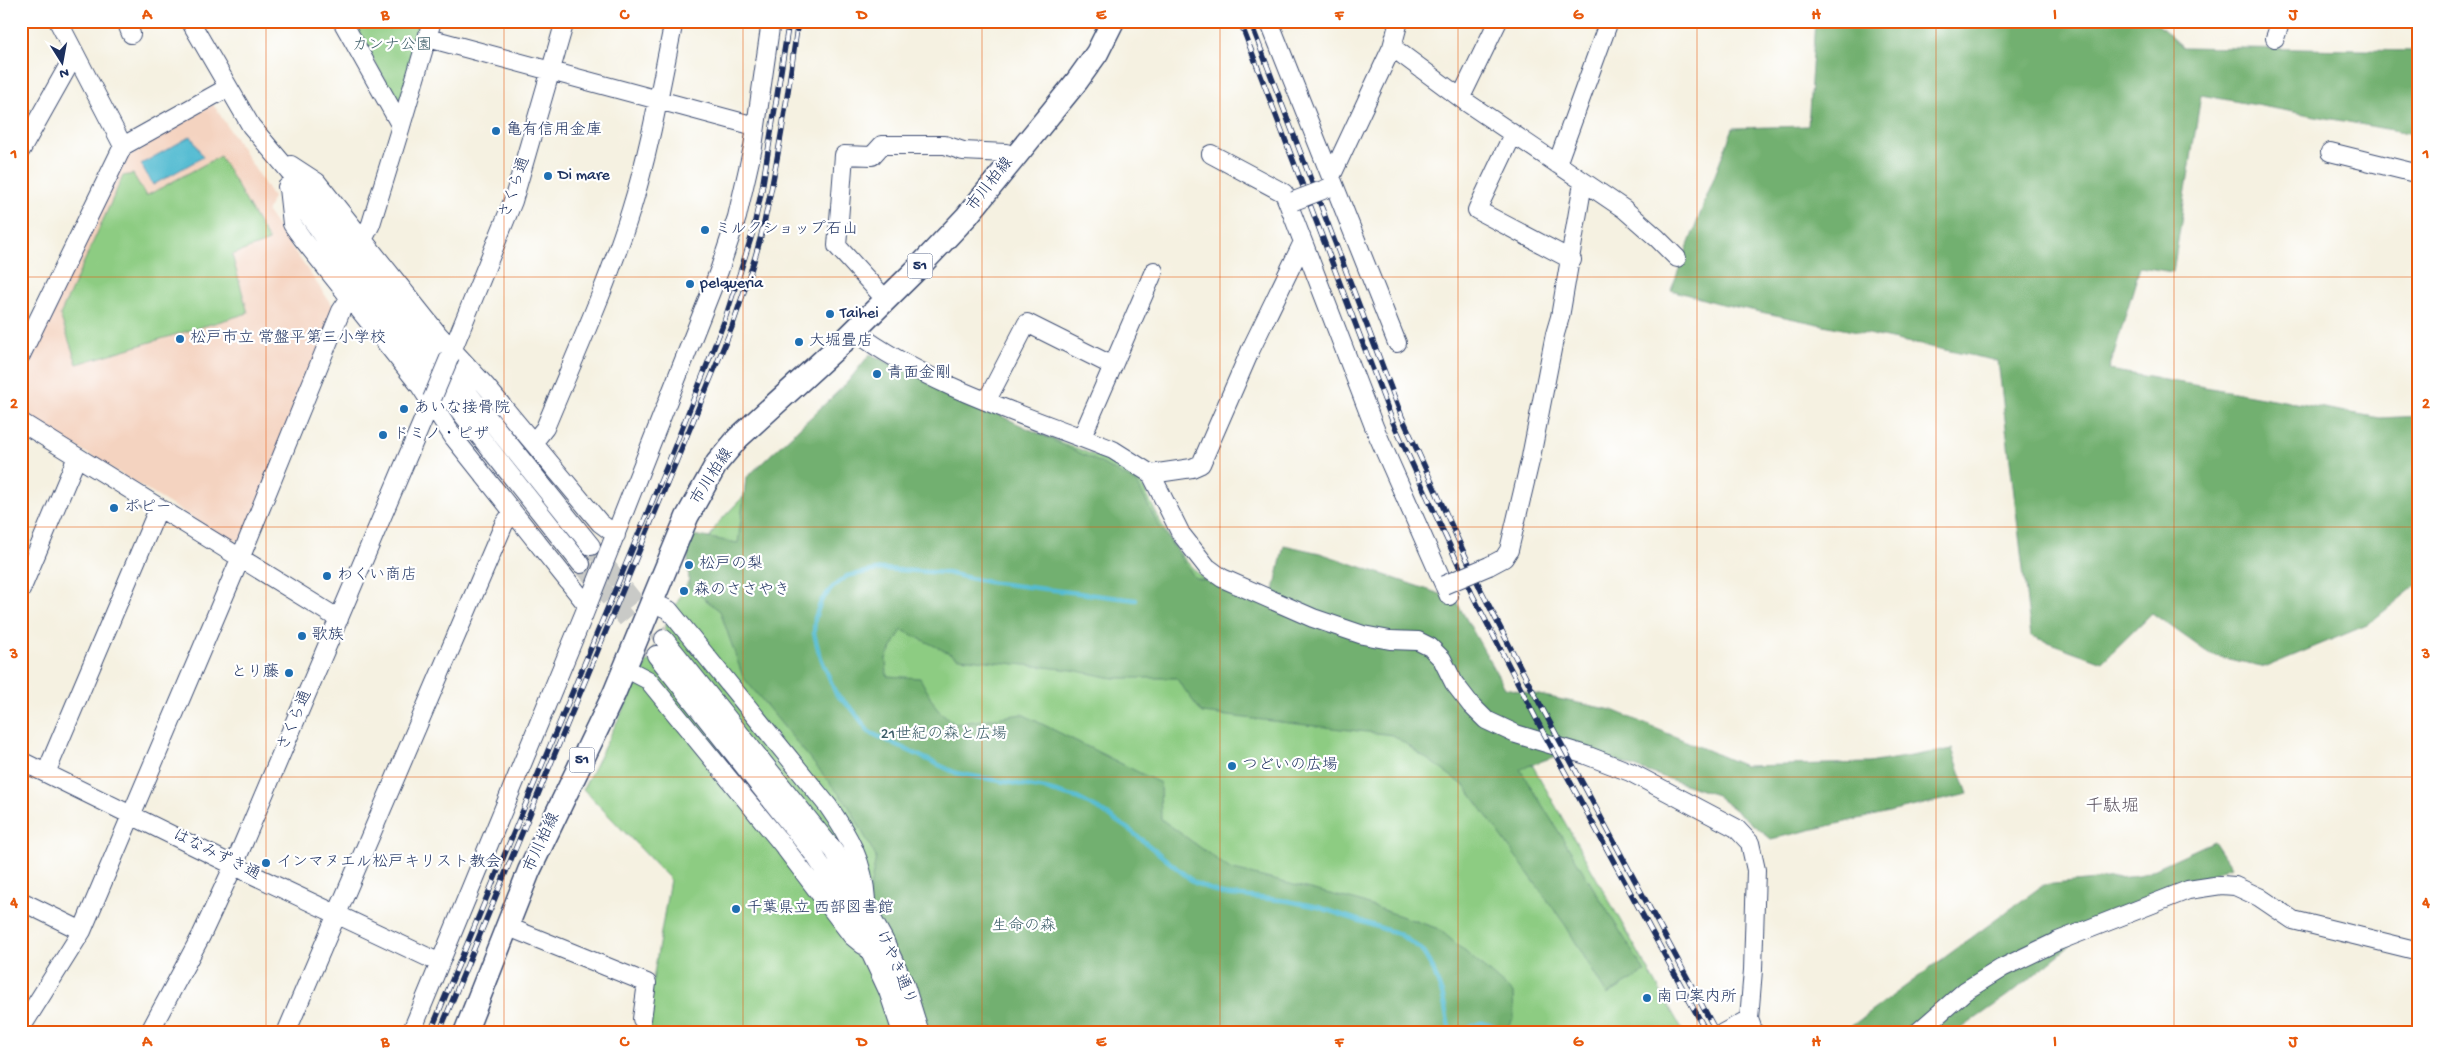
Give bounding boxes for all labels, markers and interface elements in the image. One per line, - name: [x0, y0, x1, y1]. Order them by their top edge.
- text: A: [141, 7, 153, 26]
- text: B: [380, 7, 390, 26]
- text: C: [619, 7, 630, 26]
- text: D: [855, 7, 868, 26]
- text: E: [1096, 7, 1107, 26]
- text: F: [1334, 7, 1345, 26]
- text: G: [1573, 7, 1584, 26]
- text: H: [1811, 7, 1821, 26]
- text: I: [2053, 7, 2057, 26]
- text: J: [2288, 7, 2299, 26]
- park label: カンナ公園: [352, 36, 432, 56]
- north arrow: [38, 38, 88, 88]
- text: N: [58, 63, 70, 82]
- place label: 亀有信用金庫: [506, 120, 602, 141]
- marker: 亀有信用金庫: [490, 125, 502, 137]
- text: 1: [10, 146, 17, 165]
- text: 1: [2422, 146, 2429, 165]
- street label: 市川柏線: [962, 153, 1018, 216]
- street label: さくら通: [496, 154, 535, 221]
- place label: Di mare: [557, 167, 611, 186]
- marker: Di mare: [542, 170, 554, 182]
- place label: ミルクショップ石山: [715, 220, 858, 240]
- marker: ミルクショップ石山: [699, 224, 711, 236]
- road number: 51: [908, 254, 932, 278]
- place label: pelqueria: [699, 275, 764, 294]
- marker: pelqueria: [684, 278, 696, 290]
- place label: Taihei: [839, 305, 879, 324]
- marker: Taihei: [824, 308, 836, 320]
- place label: 松戸市立 常盤平第三小学校: [190, 328, 386, 349]
- place label: 大堀畳店: [809, 332, 873, 352]
- marker: 松戸市立 常盤平第三小学校: [174, 333, 186, 345]
- marker: 大堀畳店: [793, 336, 805, 348]
- place label: 青面金剛: [887, 363, 951, 384]
- marker: 青面金剛: [871, 368, 883, 380]
- text: 2: [10, 396, 18, 415]
- text: 2: [2422, 396, 2430, 415]
- place label: あいな接骨院: [414, 399, 510, 419]
- marker: あいな接骨院: [398, 403, 410, 415]
- place label: ドミノ・ピザ: [393, 426, 489, 445]
- marker: ドミノ・ピザ: [377, 429, 389, 441]
- street label: 市川柏線: [686, 444, 738, 509]
- place label: ポピー: [124, 499, 172, 518]
- marker: ポピー: [108, 502, 120, 514]
- place label: 松戸の梨: [699, 555, 763, 575]
- marker: 松戸の梨: [683, 559, 695, 571]
- place label: わくい商店: [337, 566, 417, 586]
- marker: わくい商店: [321, 570, 333, 582]
- place label: 森のささやき: [694, 580, 790, 601]
- marker: 森のささやき: [678, 585, 690, 597]
- place label: 歌族: [312, 626, 344, 646]
- marker: 歌族: [296, 630, 308, 642]
- text: 3: [9, 646, 18, 665]
- text: 3: [2421, 646, 2430, 665]
- place label: とり藤: [231, 663, 279, 683]
- marker: とり藤: [283, 667, 295, 679]
- street label: さくら通: [274, 687, 317, 754]
- park label: 21世紀の森と広場: [881, 724, 1007, 745]
- road number: 51: [570, 748, 594, 772]
- place label: つどいの広場: [1242, 756, 1338, 776]
- marker: つどいの広場: [1226, 760, 1238, 772]
- district label: 千駄堀: [2085, 796, 2139, 818]
- street label: 市川柏線: [519, 809, 565, 876]
- street label: はなみずき通: [169, 826, 263, 885]
- place label: インマヌエル松戸キリスト教会: [276, 852, 501, 873]
- marker: インマヌエル松戸キリスト教会: [260, 857, 272, 869]
- text: 4: [9, 895, 18, 914]
- text: 4: [2421, 895, 2430, 914]
- place label: 千葉県立 西部図書館: [746, 898, 894, 919]
- marker: 千葉県立 西部図書館: [730, 903, 742, 915]
- park label: 生命の森: [992, 916, 1056, 937]
- street label: けやき通り: [871, 927, 920, 1009]
- place label: 南口案内所: [1657, 987, 1737, 1008]
- marker: 南口案内所: [1641, 992, 1653, 1004]
- text: A: [141, 1034, 153, 1053]
- text: B: [380, 1034, 390, 1053]
- text: C: [619, 1034, 630, 1053]
- text: D: [855, 1034, 868, 1053]
- text: E: [1096, 1034, 1107, 1053]
- text: F: [1334, 1034, 1345, 1053]
- text: G: [1573, 1034, 1584, 1053]
- text: H: [1811, 1034, 1821, 1053]
- text: I: [2053, 1034, 2057, 1053]
- text: J: [2288, 1034, 2299, 1053]

